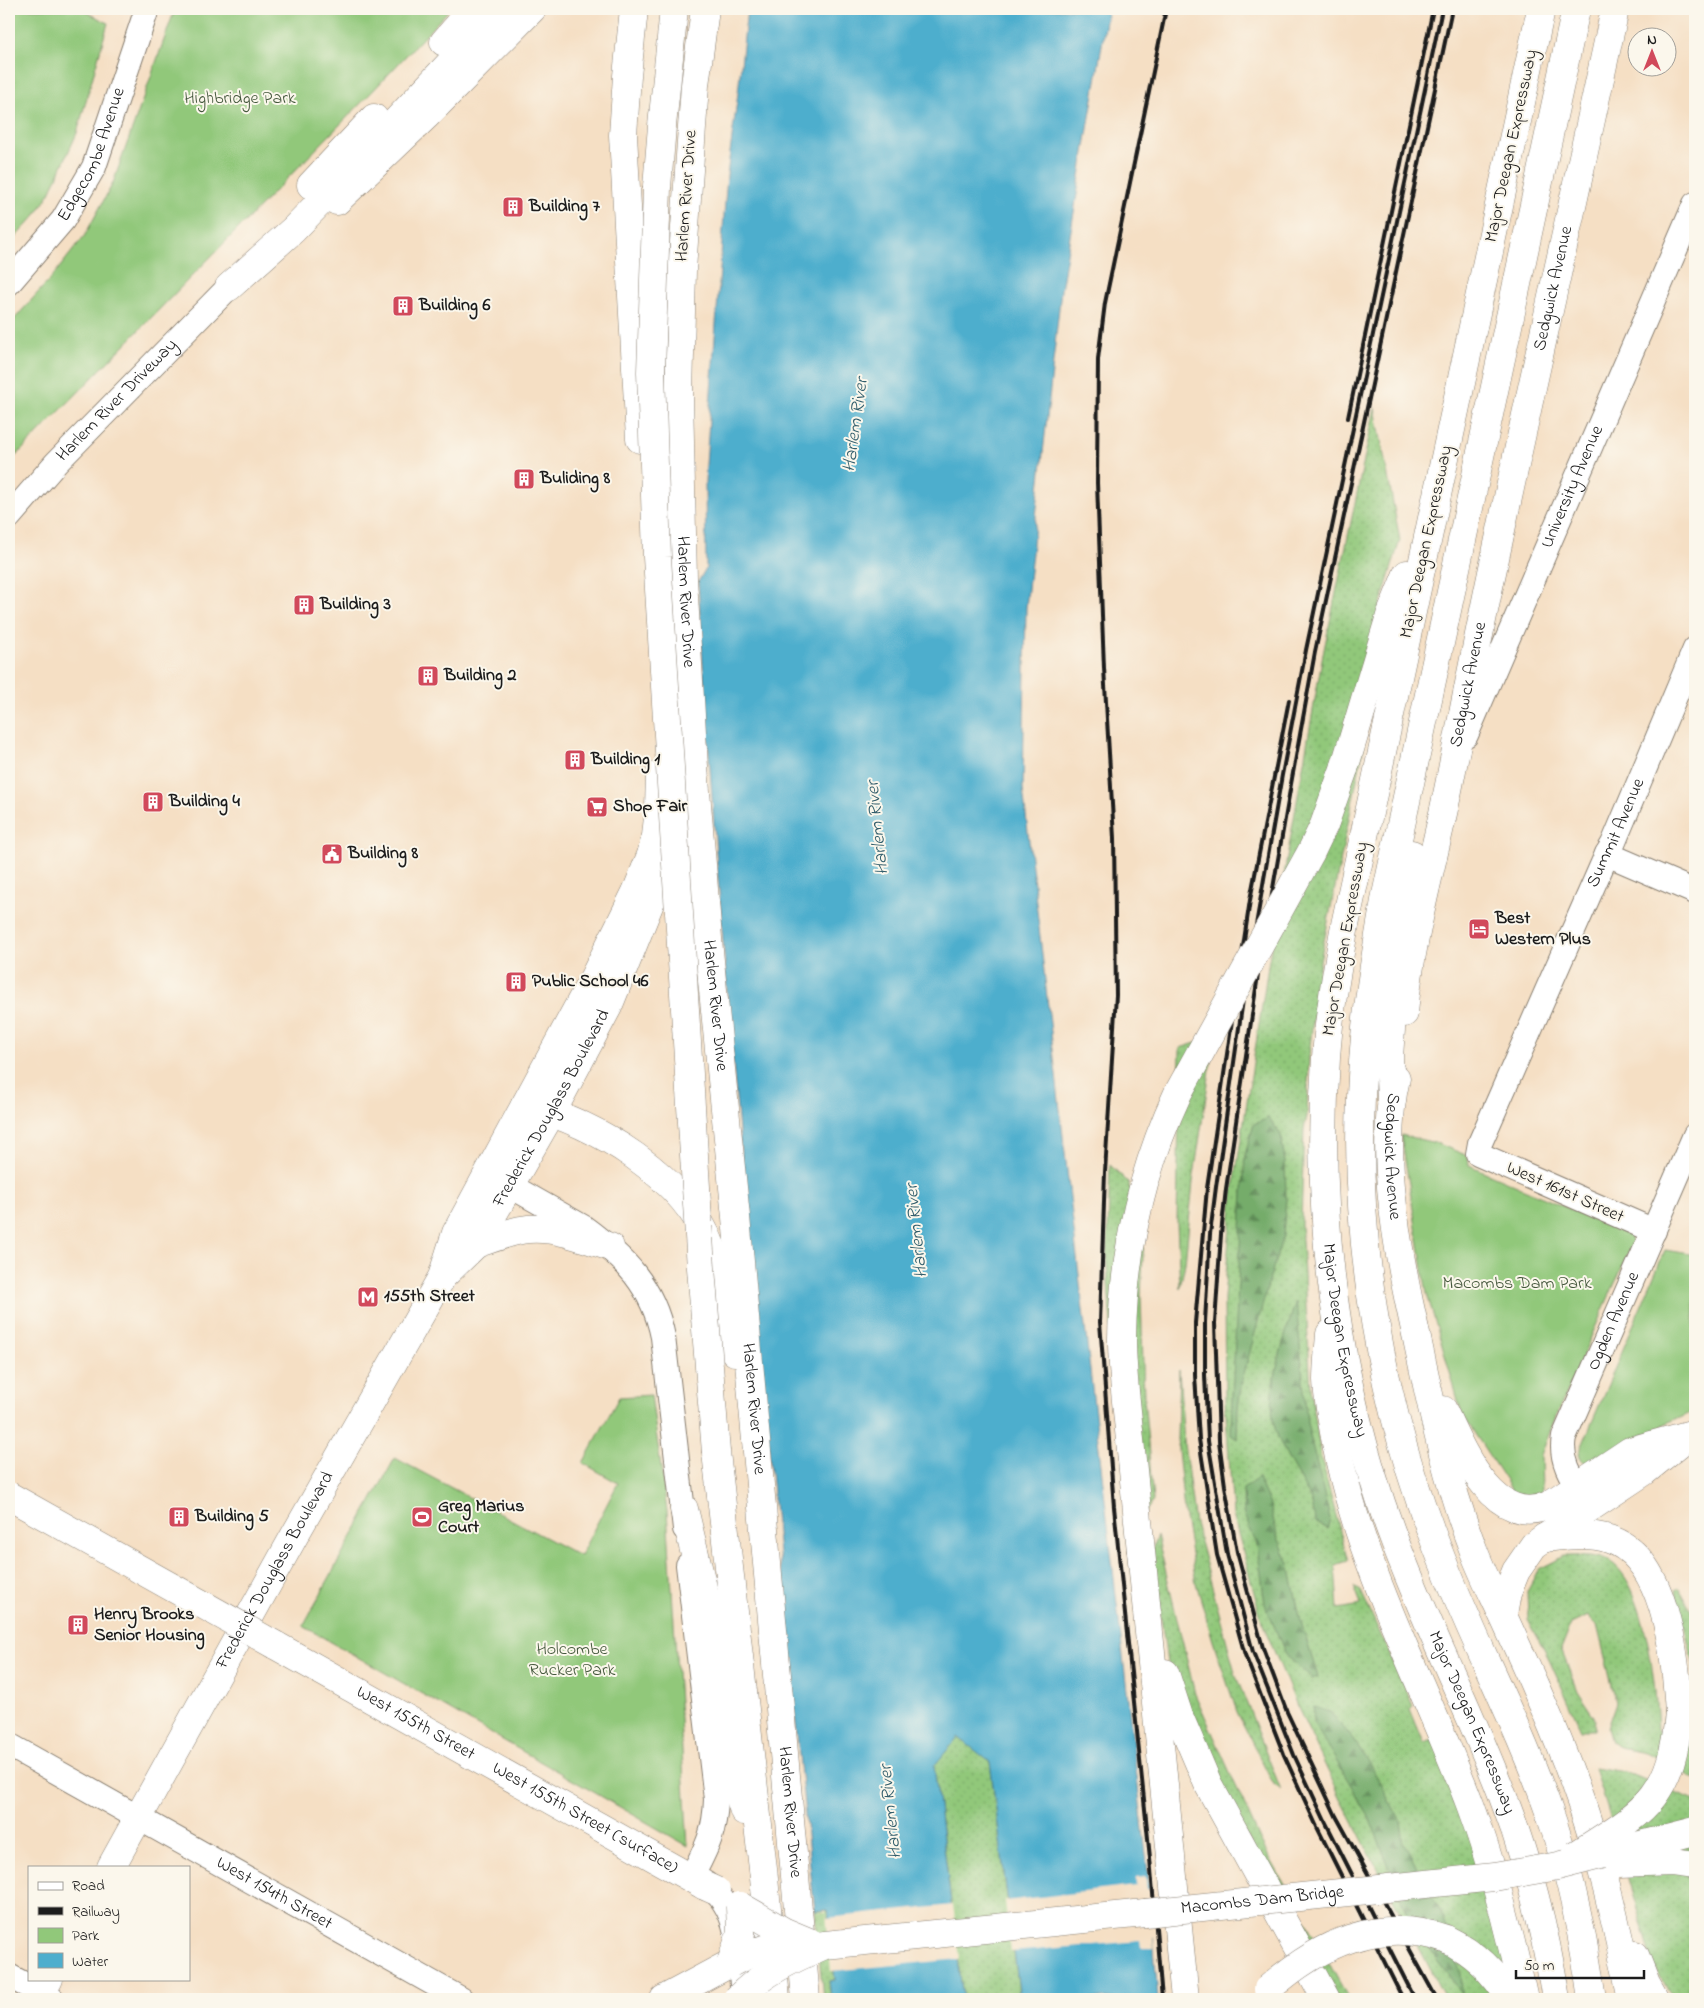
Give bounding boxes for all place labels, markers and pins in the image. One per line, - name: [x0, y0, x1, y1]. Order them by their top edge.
- place label: Building 7: [528, 194, 600, 221]
- building icon: Building 7: [501, 195, 525, 219]
- place label: Building 6: [418, 293, 490, 320]
- building icon: Building 6: [391, 294, 415, 318]
- place label: Buliding 8: [539, 466, 610, 493]
- building icon: Buliding 8: [512, 467, 536, 491]
- place label: Building 3: [319, 592, 391, 619]
- building icon: Building 3: [292, 593, 316, 617]
- place label: Building 2: [443, 663, 516, 690]
- building icon: Building 2: [416, 664, 440, 688]
- place label: Building 1: [590, 747, 660, 774]
- building icon: Building 1: [563, 748, 587, 772]
- place label: Building 4: [168, 789, 240, 816]
- building icon: Building 4: [141, 790, 165, 814]
- place label: Shop Fair: [613, 794, 687, 820]
- supermarket icon: Shop Fair: [585, 795, 609, 819]
- place label: Building 8: [347, 841, 418, 868]
- public building icon: Building 8: [320, 842, 344, 866]
- place label: Best Western Plus: [1494, 906, 1591, 953]
- hotel icon: Best Western Plus: [1467, 917, 1491, 941]
- place label: Public School 46: [532, 969, 649, 995]
- building icon: Public School 46: [504, 970, 528, 994]
- place label: 155th Street: [384, 1284, 476, 1310]
- metro station icon: 155th Street: [356, 1285, 380, 1309]
- place label: Greg Marius Court: [438, 1494, 524, 1541]
- place label: Building 5: [194, 1504, 269, 1531]
- building icon: Building 5: [167, 1505, 191, 1529]
- sports icon: Greg Marius Court: [410, 1505, 434, 1529]
- place label: Henry Brooks Senior Housing: [94, 1602, 205, 1650]
- building icon: Henry Brooks Senior Housing: [66, 1613, 90, 1637]

